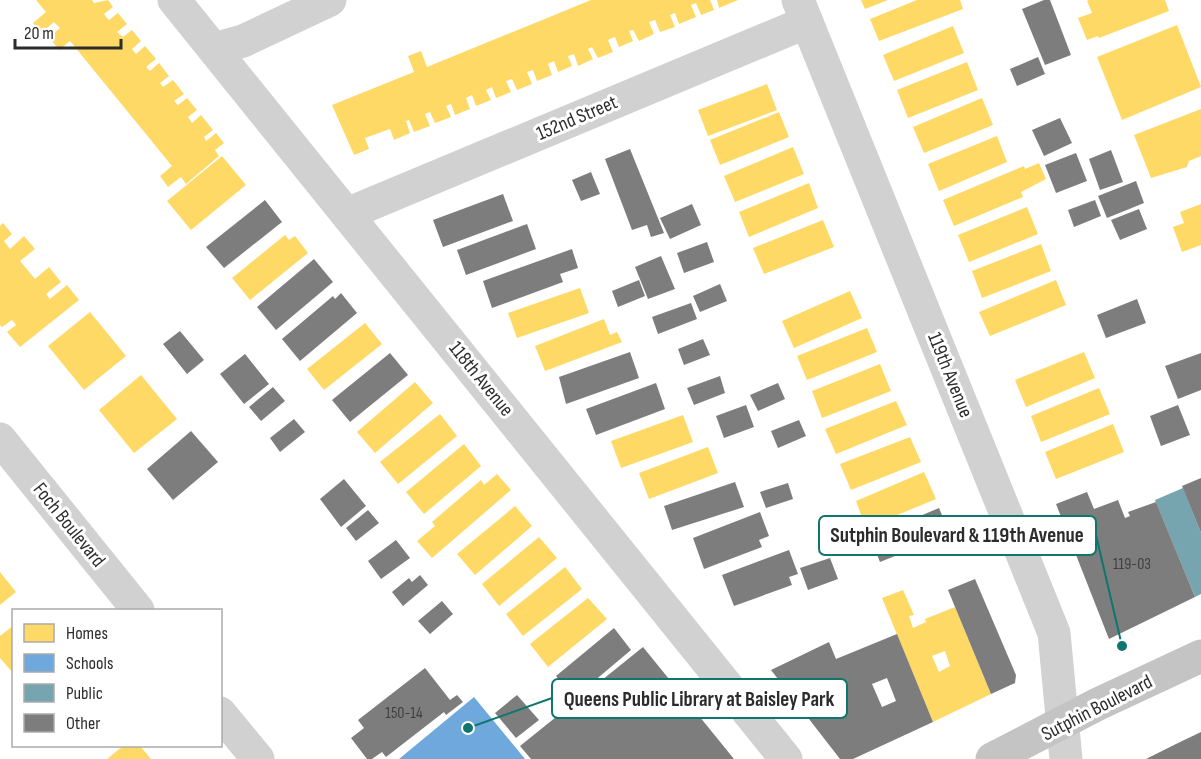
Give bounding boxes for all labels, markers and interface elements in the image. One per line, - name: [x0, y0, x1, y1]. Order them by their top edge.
- scale bar: [15, 12, 122, 50]
- text: 20 m: [24, 23, 54, 44]
- street label: 152nd Street: [533, 90, 621, 146]
- street label: 119th Avenue: [922, 329, 978, 421]
- street label: 118th Avenue: [444, 337, 518, 421]
- street label: Foch Boulevard: [28, 478, 110, 572]
- callout: Sutphin Boulevard & 119th Avenue: [819, 516, 1096, 555]
- text: Sutphin Boulevard & 119th Avenue: [830, 523, 1084, 548]
- house number: 119-03: [1113, 555, 1151, 574]
- legend: [12, 609, 222, 747]
- text: Homes: [66, 623, 108, 644]
- text: Schools: [66, 653, 113, 674]
- street label: Sutphin Boulevard: [1037, 670, 1157, 746]
- callout: Queens Public Library at Baisley Park: [552, 679, 847, 718]
- text: Public: [66, 683, 103, 704]
- text: Queens Public Library at Baisley Park: [564, 687, 834, 712]
- house number: 150-14: [385, 704, 423, 723]
- text: Other: [66, 713, 100, 734]

